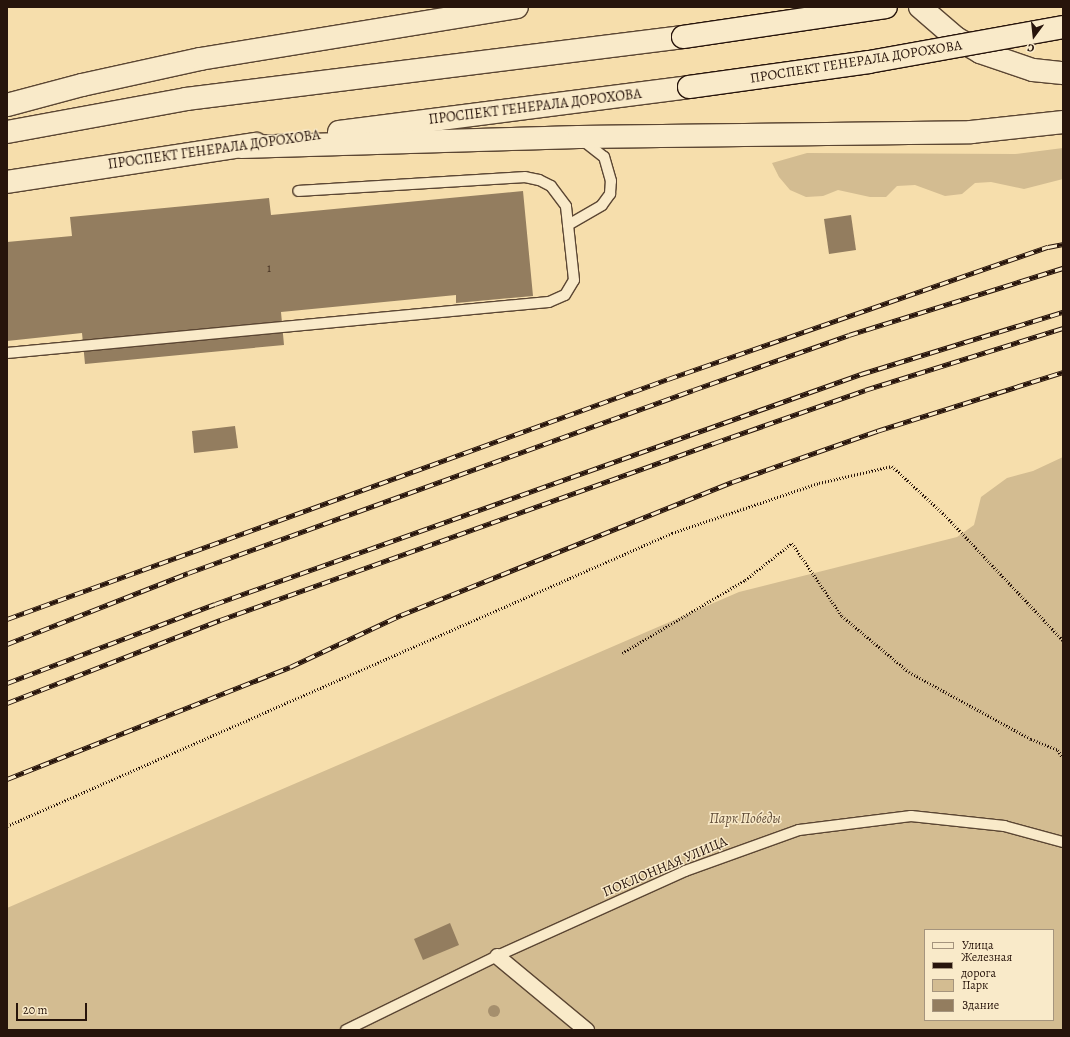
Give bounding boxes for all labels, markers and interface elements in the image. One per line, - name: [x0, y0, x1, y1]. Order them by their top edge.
- north arrow: [1014, 16, 1054, 56]
- street label: ПРОСПЕКТ ГЕНЕРАЛА ДОРОХОВА: [749, 37, 963, 87]
- text: С: [1026, 40, 1036, 56]
- street label: ПРОСПЕКТ ГЕНЕРАЛА ДОРОХОВА: [428, 86, 642, 128]
- street label: ПРОСПЕКТ ГЕНЕРАЛА ДОРОХОВА: [107, 127, 321, 173]
- house number: 1: [267, 262, 271, 276]
- park label: Парк Победы: [709, 811, 781, 827]
- street label: ПОКЛОННАЯ УЛИЦА: [600, 833, 730, 901]
- legend: [924, 929, 1054, 1021]
- text: Улица: [962, 937, 993, 953]
- text: Железная дорога: [961, 949, 1012, 981]
- text: Парк: [962, 977, 988, 993]
- scale bar: [18, 995, 89, 1021]
- text: Здание: [962, 997, 999, 1013]
- text: 20 m: [23, 1002, 47, 1018]

